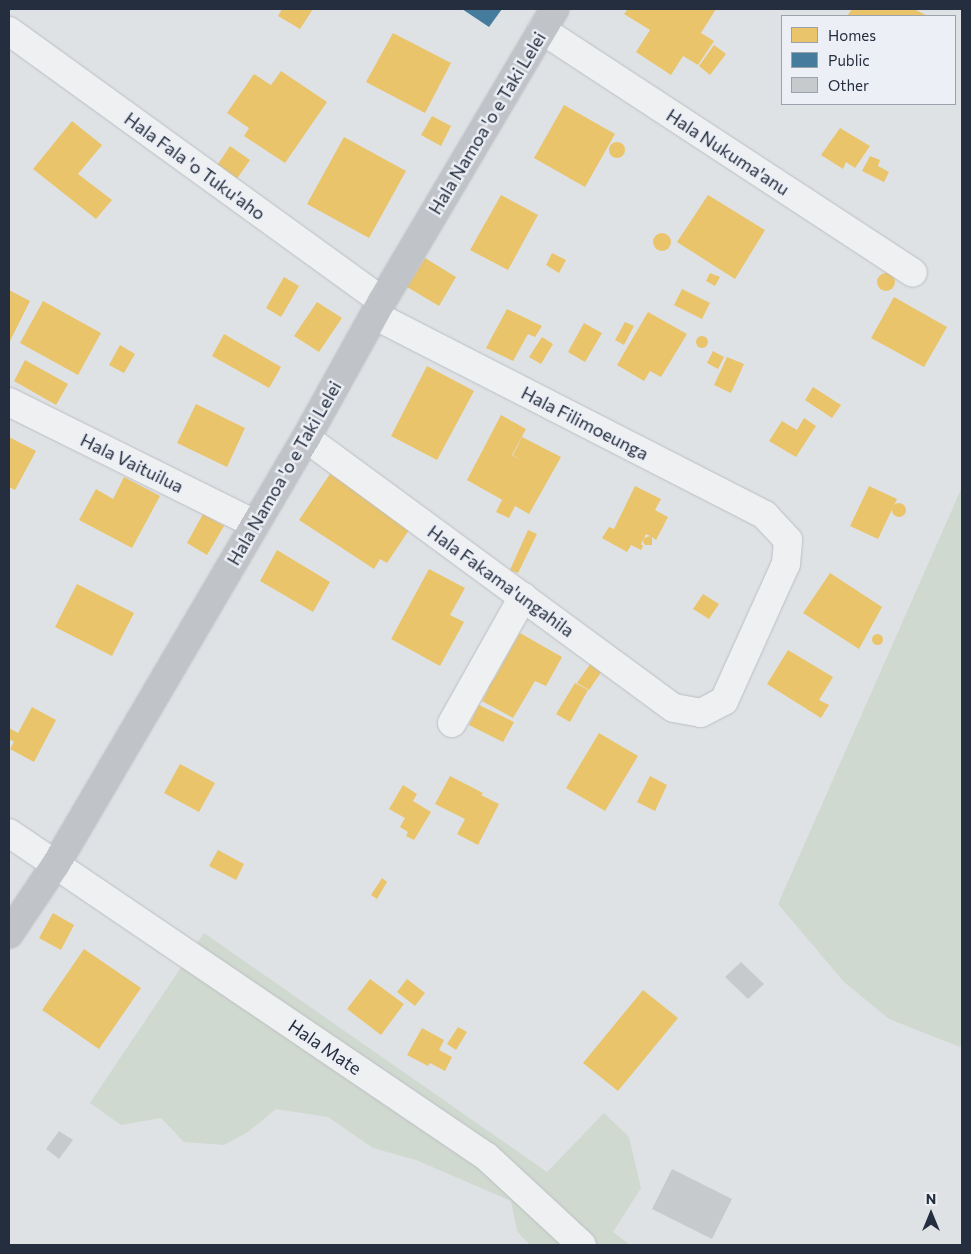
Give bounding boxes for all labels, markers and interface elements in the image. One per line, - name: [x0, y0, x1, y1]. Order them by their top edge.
- legend: [781, 15, 956, 105]
- text: Homes: [828, 26, 876, 44]
- street label: Hala Namoa 'o e Taki Lelei: [424, 28, 550, 218]
- text: Public: [828, 51, 870, 69]
- text: Other: [828, 76, 869, 94]
- street label: Hala Nukuma'anu: [662, 104, 794, 200]
- street label: Hala Fala 'o Tuku'aho: [120, 108, 270, 224]
- street label: Hala Namoa 'o e Taki Lelei: [222, 377, 346, 569]
- street label: Hala Filimoeunga: [518, 382, 652, 464]
- street label: Hala Vaituilua: [77, 429, 187, 497]
- street label: Hala Fakama'ungahila: [423, 521, 579, 641]
- street label: Hala Mate: [284, 1015, 366, 1079]
- north arrow: [906, 1189, 956, 1239]
- text: N: [926, 1190, 936, 1207]

